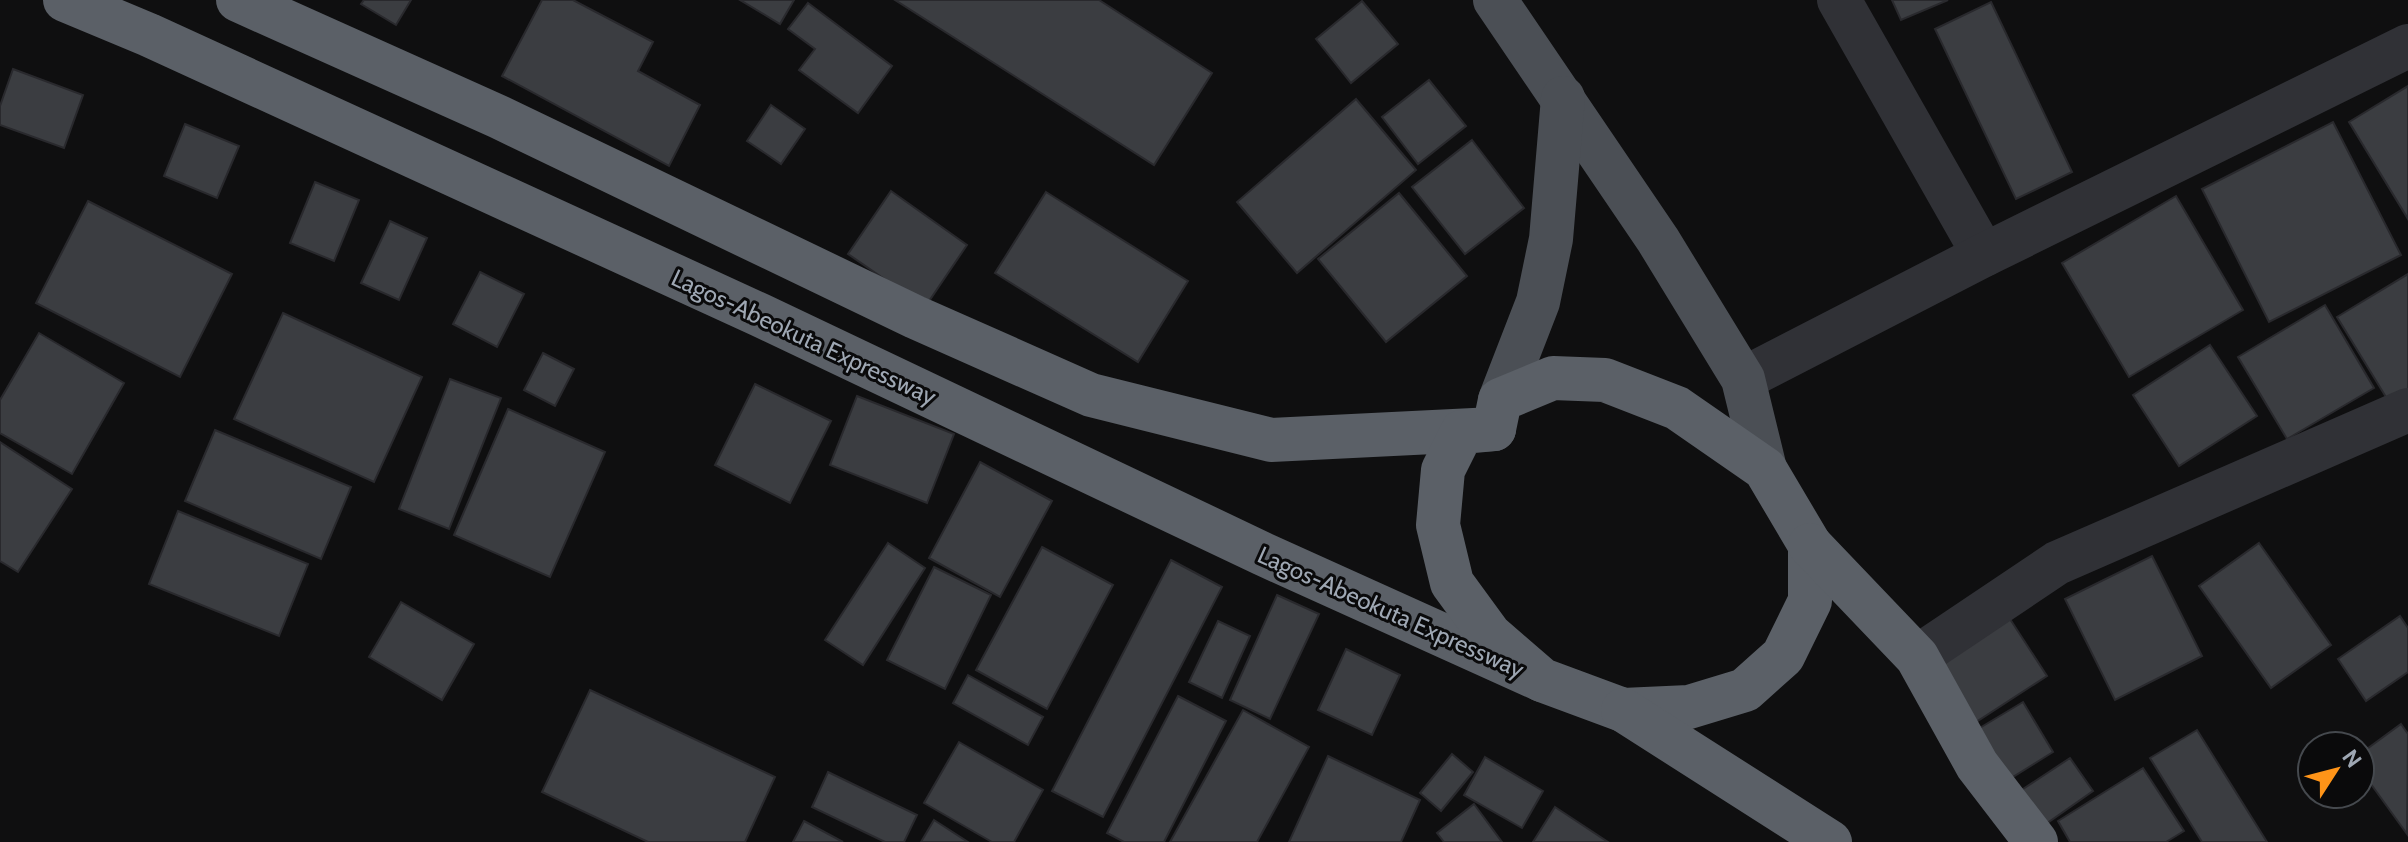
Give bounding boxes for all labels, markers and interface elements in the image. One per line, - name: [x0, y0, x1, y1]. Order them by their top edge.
- street label: Lagos-Abeokuta Expressway: [667, 263, 941, 411]
- street label: Lagos-Abeokuta Expressway: [1253, 540, 1529, 684]
- north arrow: [2296, 730, 2376, 810]
- text: N: [2336, 744, 2367, 773]

